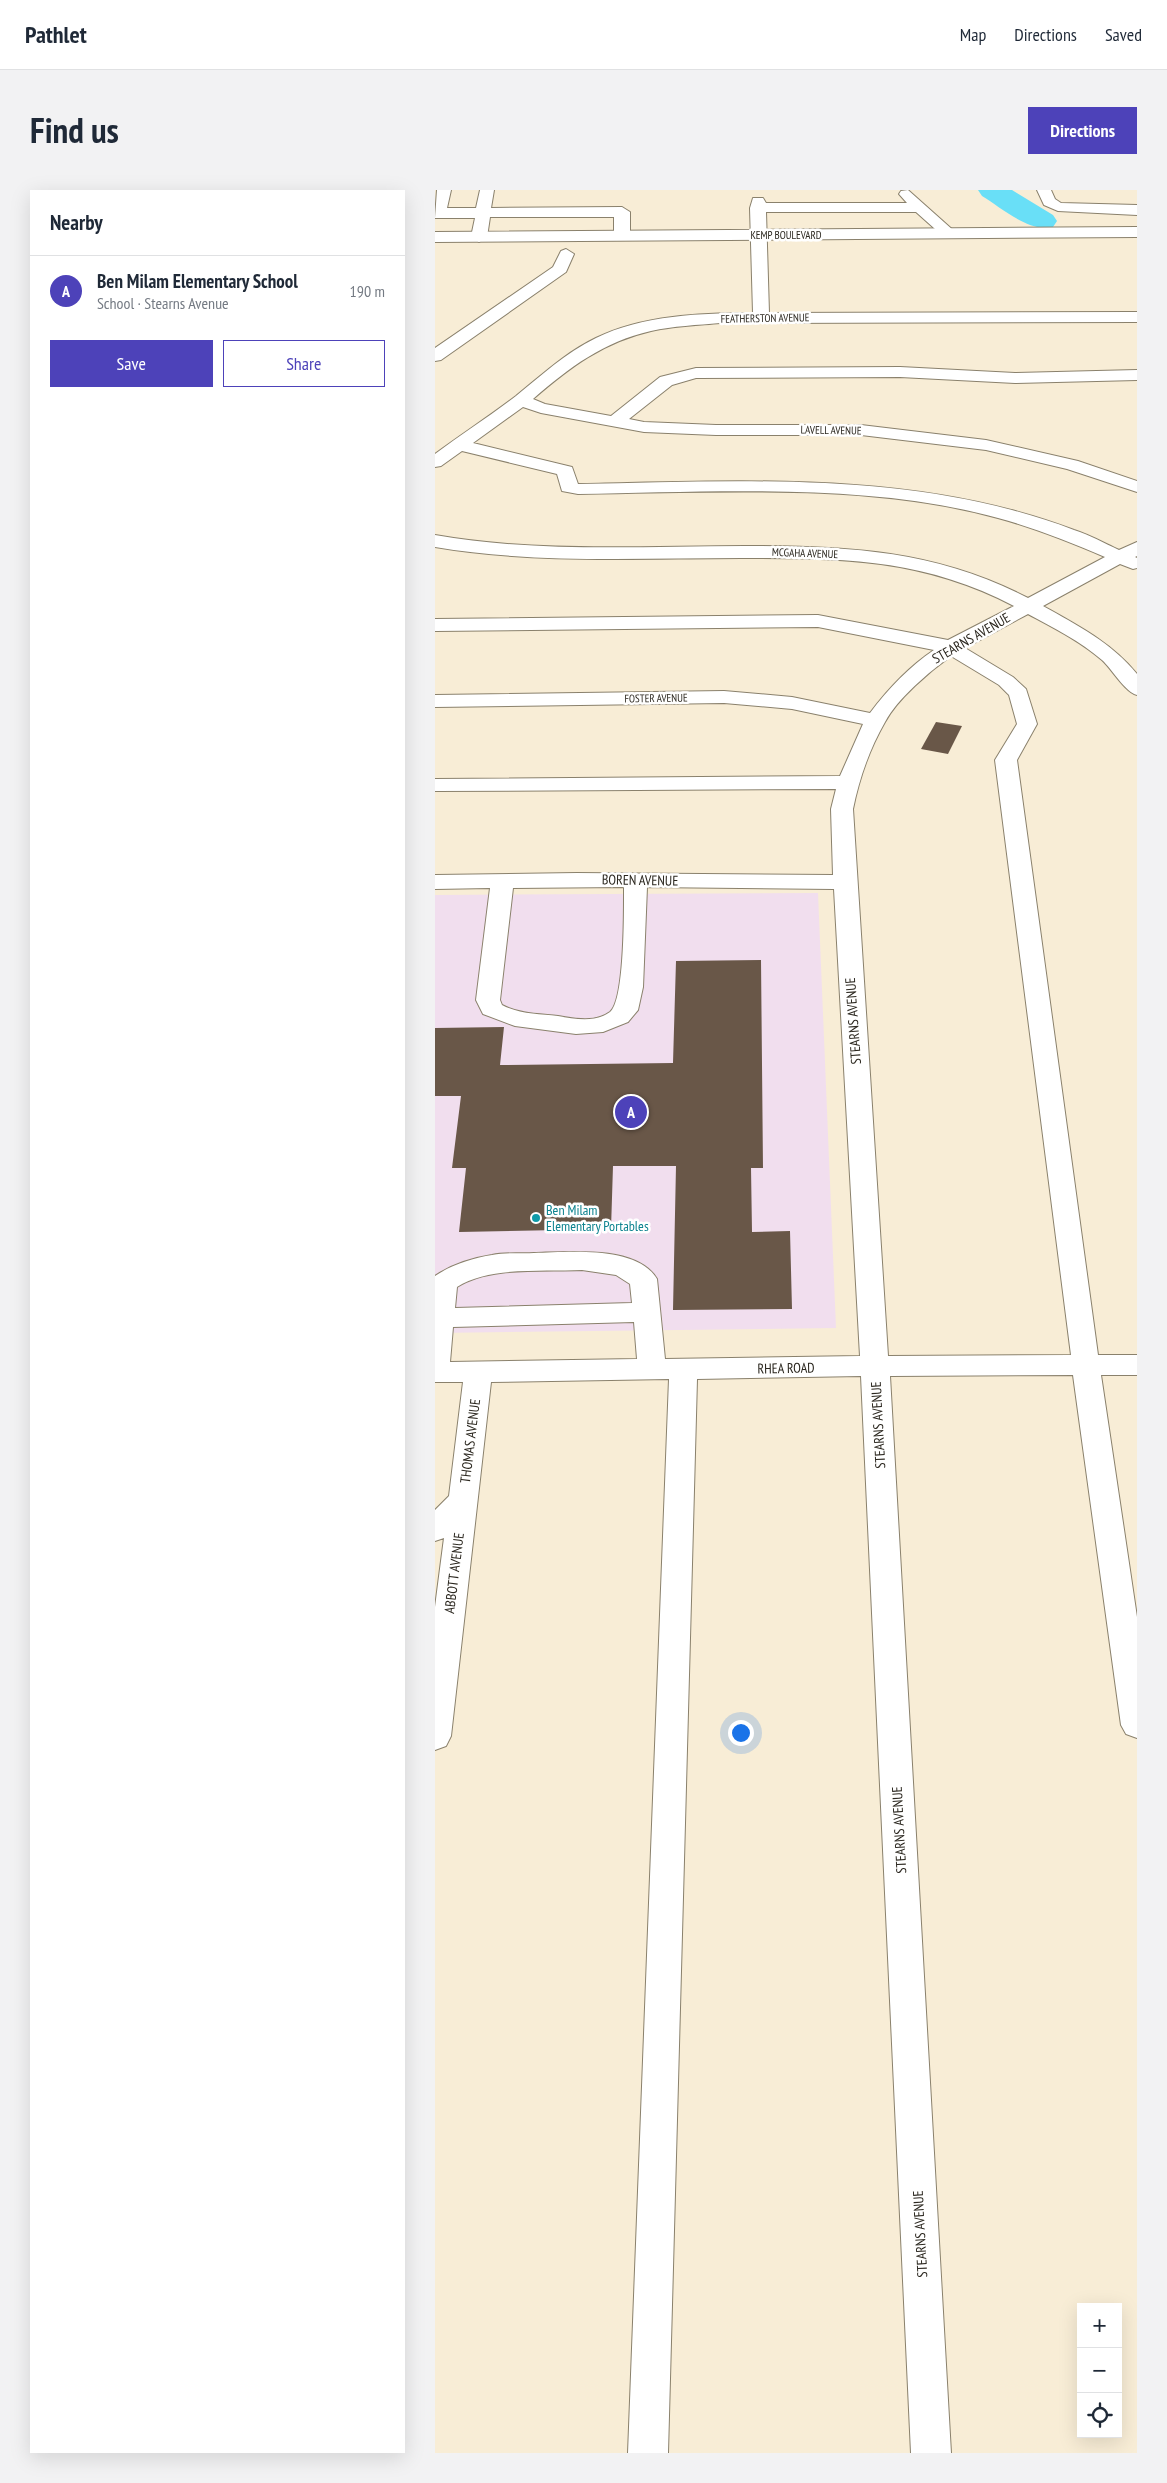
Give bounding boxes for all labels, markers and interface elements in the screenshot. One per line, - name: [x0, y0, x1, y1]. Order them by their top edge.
- text: Pathlet: [25, 19, 87, 50]
- text: Map: [960, 23, 986, 46]
- text: Directions: [1014, 23, 1077, 46]
- text: Saved: [1105, 23, 1142, 46]
- text: Find us: [30, 107, 119, 153]
- button: Directions: [1028, 107, 1137, 154]
- text: Nearby: [50, 209, 103, 236]
- street label: KEMP BOULEVARD: [750, 228, 822, 242]
- text: Ben Milam Elementary School: [97, 269, 298, 293]
- text: A: [62, 281, 70, 301]
- text: 190 m: [350, 281, 385, 301]
- text: School · Stearns Avenue: [97, 293, 229, 313]
- street label: FEATHERSTON AVENUE: [720, 310, 810, 326]
- button: Save: [50, 340, 213, 387]
- button: Share: [223, 340, 385, 387]
- street label: LAVELL AVENUE: [800, 422, 862, 438]
- street label: MCGAHA AVENUE: [772, 545, 839, 561]
- street label: STEARNS AVENUE: [929, 608, 1013, 668]
- street label: FOSTER AVENUE: [624, 690, 688, 706]
- street label: BOREN AVENUE: [602, 870, 678, 890]
- street label: STEARNS AVENUE: [841, 977, 865, 1065]
- pin: A: [615, 1093, 647, 1131]
- place label: Ben Milam Elementary Portables: [546, 1201, 649, 1235]
- marker: Ben Milam Elementary Portables: [530, 1212, 542, 1224]
- street label: RHEA ROAD: [757, 1359, 815, 1377]
- street label: STEARNS AVENUE: [867, 1381, 889, 1469]
- street label: THOMAS AVENUE: [456, 1398, 484, 1484]
- street label: ABBOTT AVENUE: [440, 1532, 468, 1614]
- your location: [728, 1720, 754, 1746]
- street label: STEARNS AVENUE: [888, 1786, 910, 1874]
- street label: STEARNS AVENUE: [909, 2190, 931, 2278]
- map controls: [1077, 2303, 1122, 2438]
- button: +: [1077, 2303, 1122, 2348]
- button: −: [1077, 2348, 1122, 2393]
- button: locate: [1077, 2393, 1122, 2438]

